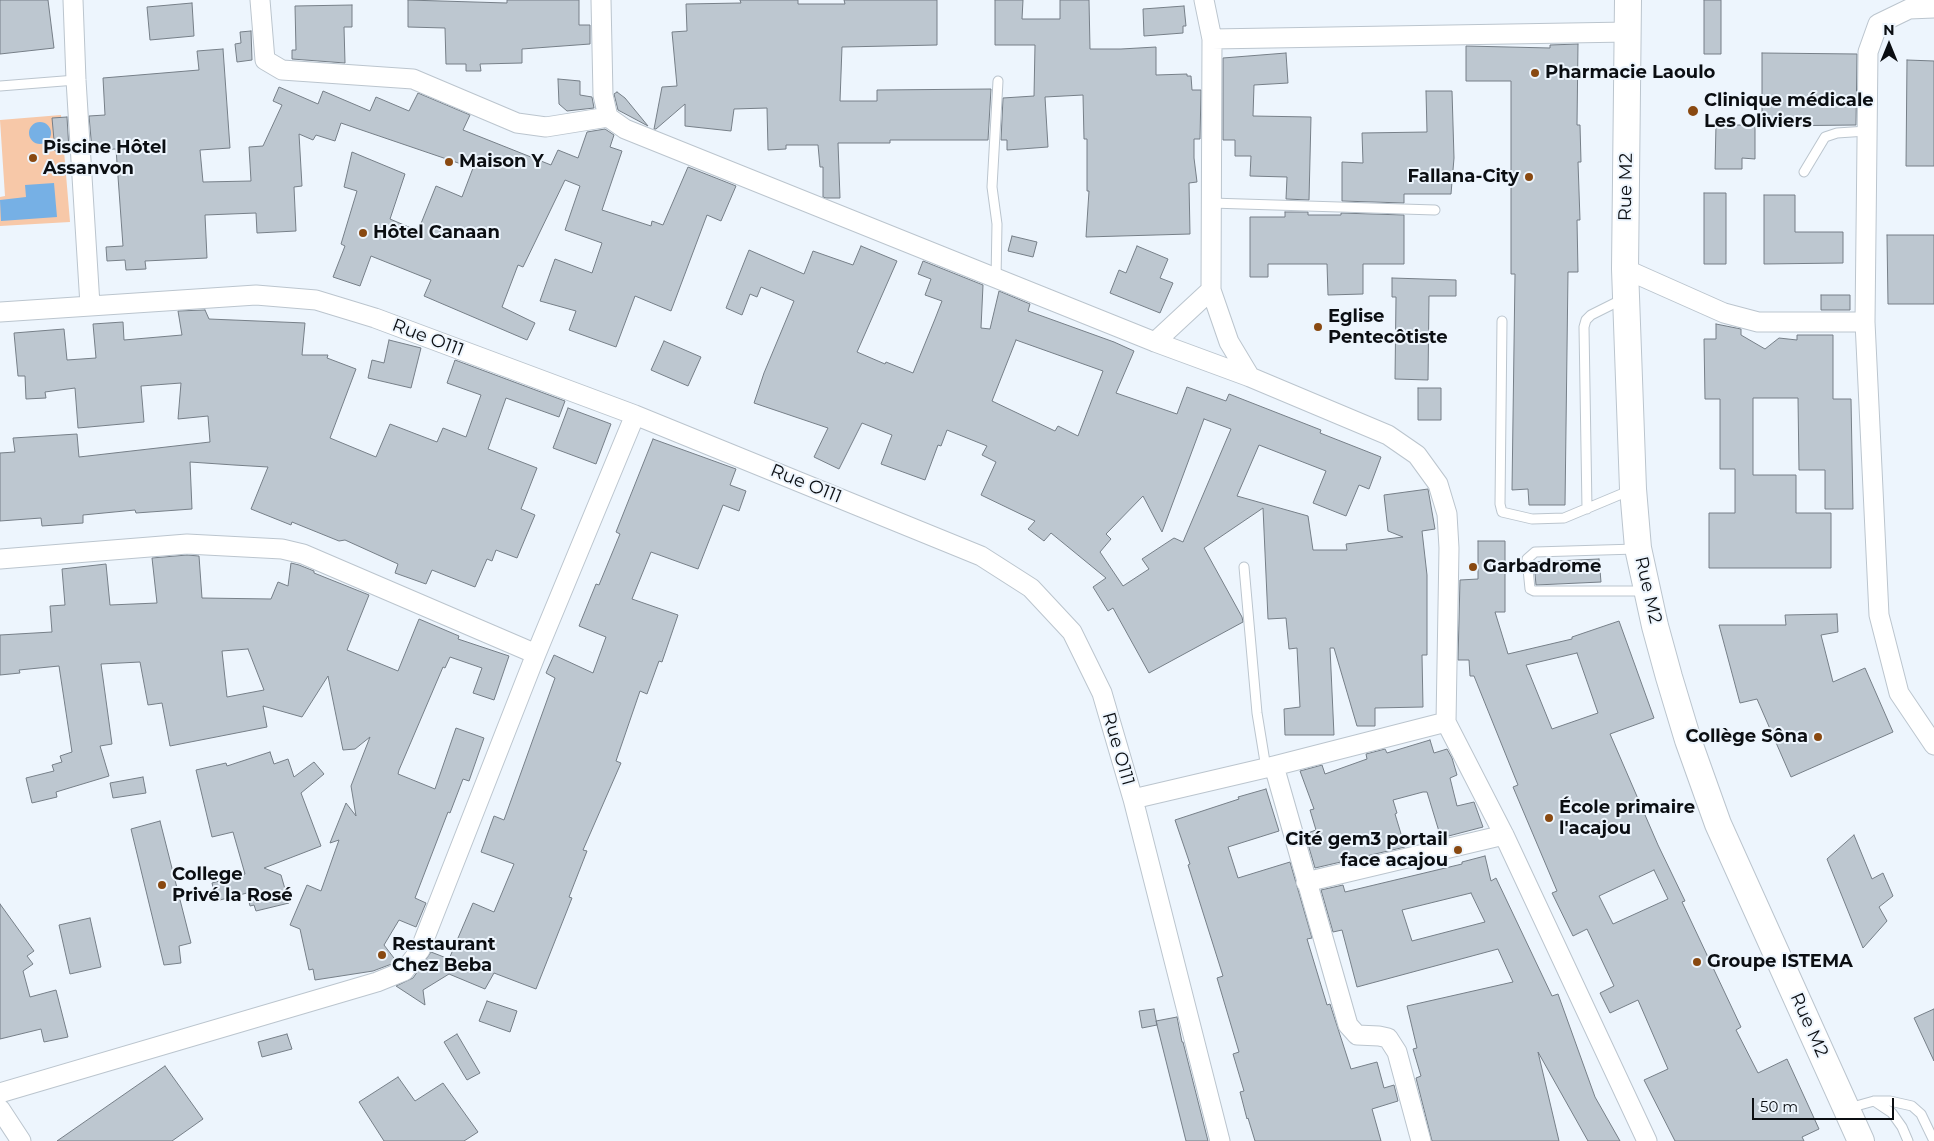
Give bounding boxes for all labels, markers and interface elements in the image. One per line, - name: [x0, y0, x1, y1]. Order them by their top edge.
- north arrow: [1864, 20, 1914, 70]
- text: N: [1883, 21, 1895, 39]
- place label: Pharmacie Laoulo: [1545, 62, 1715, 84]
- marker: Pharmacie Laoulo: [1529, 67, 1541, 79]
- place label: Clinique médicale Les Oliviers: [1704, 90, 1874, 132]
- marker: Clinique médicale Les Oliviers: [1686, 104, 1700, 118]
- place label: Piscine Hôtel Assanvon: [43, 137, 167, 180]
- place label: Maison Y: [459, 151, 544, 173]
- marker: Piscine Hôtel Assanvon: [27, 152, 39, 164]
- street label: Rue M2: [1615, 153, 1637, 221]
- marker: Maison Y: [443, 156, 455, 168]
- place label: Fallana-City: [1408, 166, 1519, 188]
- marker: Fallana-City: [1523, 171, 1535, 183]
- place label: Hôtel Canaan: [373, 222, 500, 244]
- marker: Hôtel Canaan: [357, 227, 369, 239]
- place label: Eglise Pentecôtiste: [1328, 306, 1448, 348]
- street label: Rue O111: [389, 314, 467, 362]
- marker: Eglise Pentecôtiste: [1312, 321, 1324, 333]
- street label: Rue O111: [767, 460, 845, 508]
- street label: Rue M2: [1630, 554, 1666, 626]
- place label: Garbadrome: [1483, 556, 1601, 578]
- marker: Garbadrome: [1467, 561, 1479, 573]
- street label: Rue O111: [1097, 710, 1139, 788]
- place label: Collège Sôna: [1685, 726, 1808, 748]
- marker: Collège Sôna: [1812, 731, 1824, 743]
- place label: École primaire l'acajou: [1559, 797, 1695, 840]
- marker: École primaire l'acajou: [1543, 812, 1555, 824]
- place label: Cité gem3 portail face acajou: [1285, 829, 1448, 872]
- marker: Cité gem3 portail face acajou: [1452, 844, 1464, 856]
- place label: College Privé la Rosé: [172, 864, 293, 906]
- marker: College Privé la Rosé: [156, 879, 168, 891]
- place label: Restaurant Chez Beba: [392, 934, 496, 976]
- marker: Restaurant Chez Beba: [376, 949, 388, 961]
- place label: Groupe ISTEMA: [1707, 951, 1853, 973]
- marker: Groupe ISTEMA: [1691, 956, 1703, 968]
- street label: Rue M2: [1785, 989, 1833, 1061]
- scale bar: [1754, 1088, 1896, 1120]
- text: 50 m: [1760, 1097, 1798, 1116]

